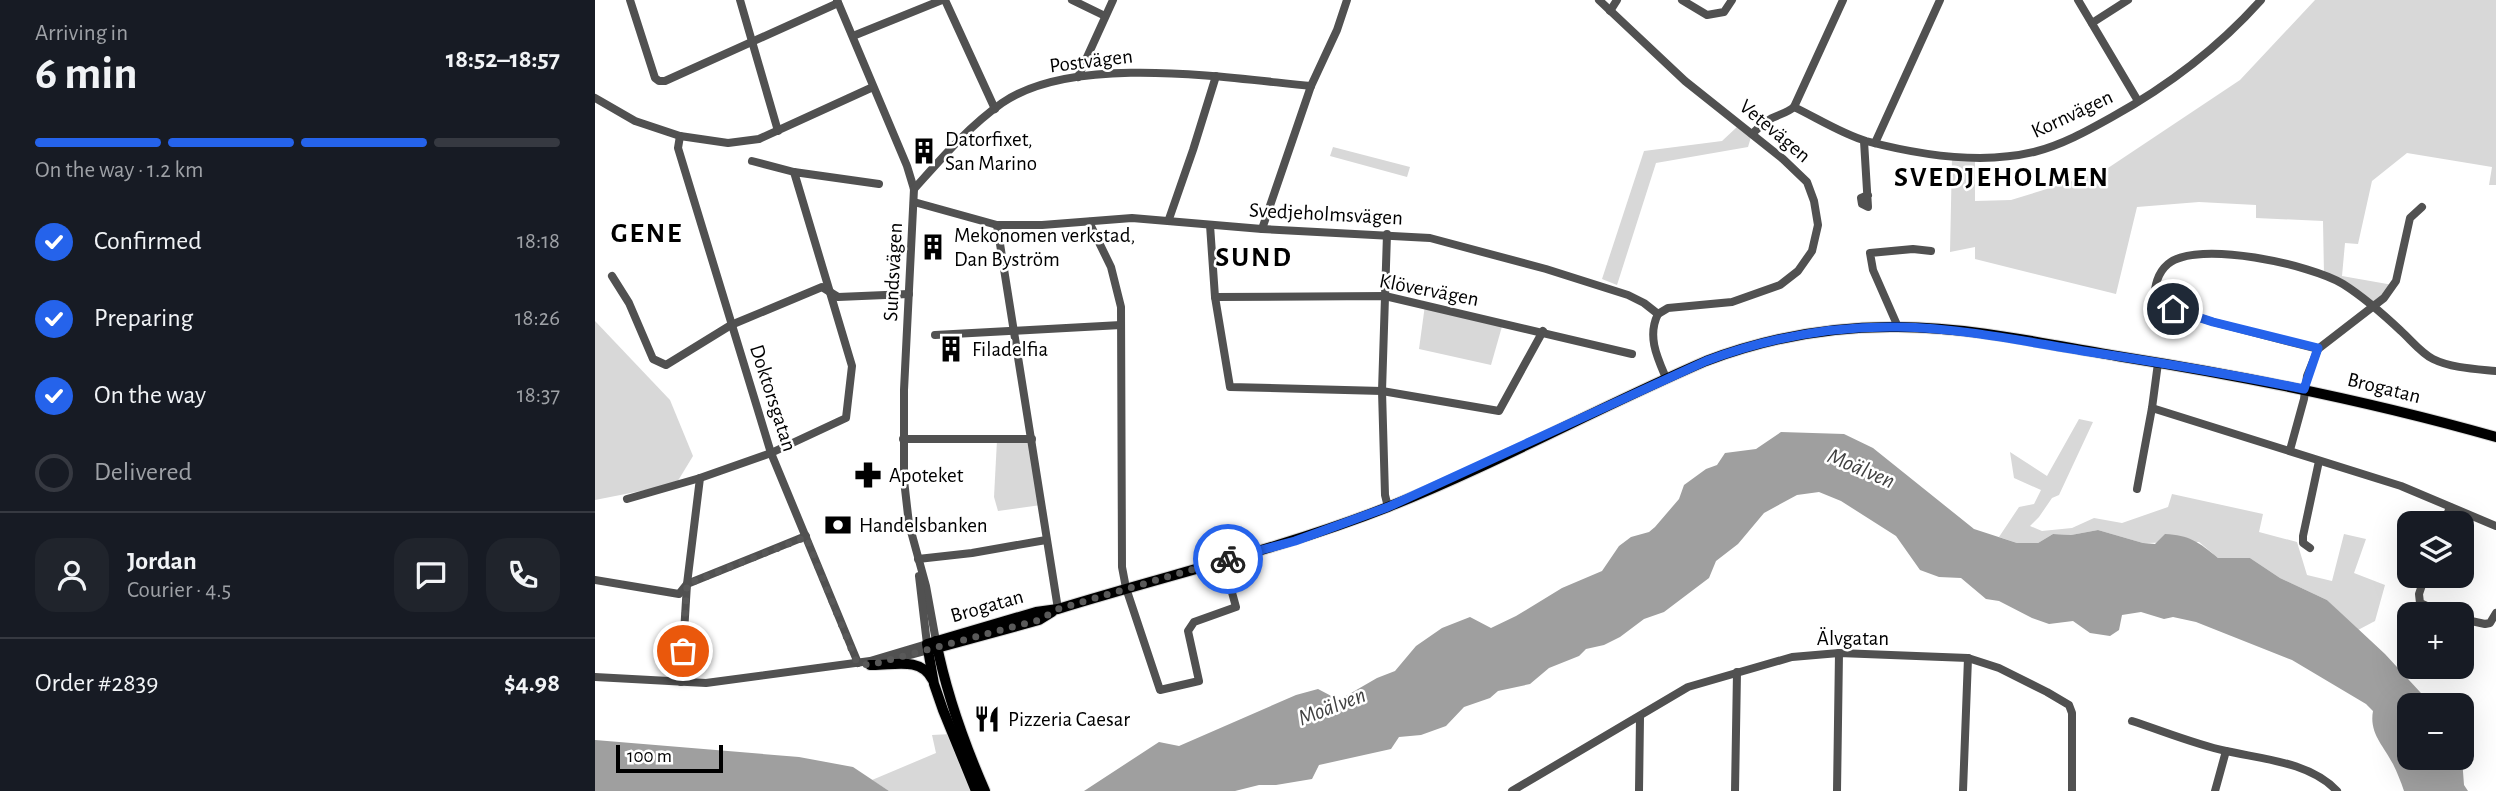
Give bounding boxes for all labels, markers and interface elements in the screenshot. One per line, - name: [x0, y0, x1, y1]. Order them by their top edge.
- text: Arriving in: [35, 22, 128, 45]
- street label: Postvägen: [1048, 45, 1134, 77]
- text: 18:52–18:57: [446, 46, 560, 72]
- text: 6 min: [35, 51, 138, 97]
- street label: Kornvägen: [2028, 86, 2116, 142]
- street label: Vetevägen: [1735, 95, 1815, 167]
- place label: Datorfixet, San Marino: [945, 129, 1037, 174]
- building icon: Datorfixet, San Marino: [909, 136, 939, 166]
- text: On the way · 1.2 km: [35, 159, 203, 182]
- district label: SVEDJEHOLMEN: [1894, 164, 2110, 192]
- street label: Svedjeholmsvägen: [1249, 199, 1403, 229]
- district label: GENE: [611, 220, 683, 248]
- street label: Sundsvägen: [880, 222, 906, 322]
- icon: check: [35, 223, 73, 261]
- place label: Mekonomen verkstad, Dan Byström: [954, 225, 1135, 270]
- text: Confirmed: [94, 228, 202, 254]
- text: 18:18: [517, 230, 560, 253]
- building icon: Mekonomen verkstad, Dan Byström: [918, 232, 948, 262]
- district label: SUND: [1215, 244, 1293, 272]
- street label: Klövervägen: [1377, 270, 1481, 310]
- pin: [2143, 279, 2203, 339]
- icon: home: [2154, 290, 2192, 328]
- icon: check: [35, 300, 73, 338]
- text: Preparing: [94, 305, 193, 331]
- text: 18:26: [515, 307, 560, 330]
- building icon: Filadelfia: [936, 334, 966, 364]
- place label: Filadelfia: [972, 339, 1048, 360]
- street label: Doktorsgatan: [746, 342, 800, 454]
- street label: Brogatan: [2345, 369, 2423, 407]
- icon: check: [35, 377, 73, 415]
- text: On the way: [94, 382, 206, 408]
- text: 18:37: [517, 384, 560, 407]
- water label: Moälven: [1824, 445, 1898, 493]
- text: Delivered: [94, 459, 192, 485]
- pharmacy icon: Apoteket: [853, 460, 883, 490]
- place label: Apoteket: [889, 465, 964, 486]
- bank icon: Handelsbanken: [823, 510, 853, 540]
- map controls: [2397, 511, 2474, 770]
- button: layers: [2397, 511, 2474, 588]
- place label: Handelsbanken: [859, 515, 988, 536]
- courier: [1193, 524, 1263, 594]
- button: person: [35, 538, 109, 612]
- button: chat: [394, 538, 468, 612]
- button: phone: [486, 538, 560, 612]
- icon: bike: [1209, 540, 1247, 578]
- text: Jordan: [127, 548, 197, 574]
- text: Courier · 4.5: [127, 579, 231, 602]
- street label: Brogatan: [948, 586, 1026, 626]
- button: +: [2397, 602, 2474, 679]
- pin: [653, 621, 713, 681]
- street label: Älvgatan: [1817, 627, 1889, 649]
- icon: bag: [664, 632, 702, 670]
- text: Order #2839: [35, 670, 159, 696]
- text: $4.98: [504, 670, 560, 696]
- water label: Moälven: [1295, 684, 1369, 730]
- button: −: [2397, 693, 2474, 770]
- restaurant icon: Pizzeria Caesar: [972, 704, 1002, 734]
- place label: Pizzeria Caesar: [1008, 709, 1130, 730]
- scale bar: [616, 742, 723, 774]
- text: 100 m: [627, 747, 672, 766]

